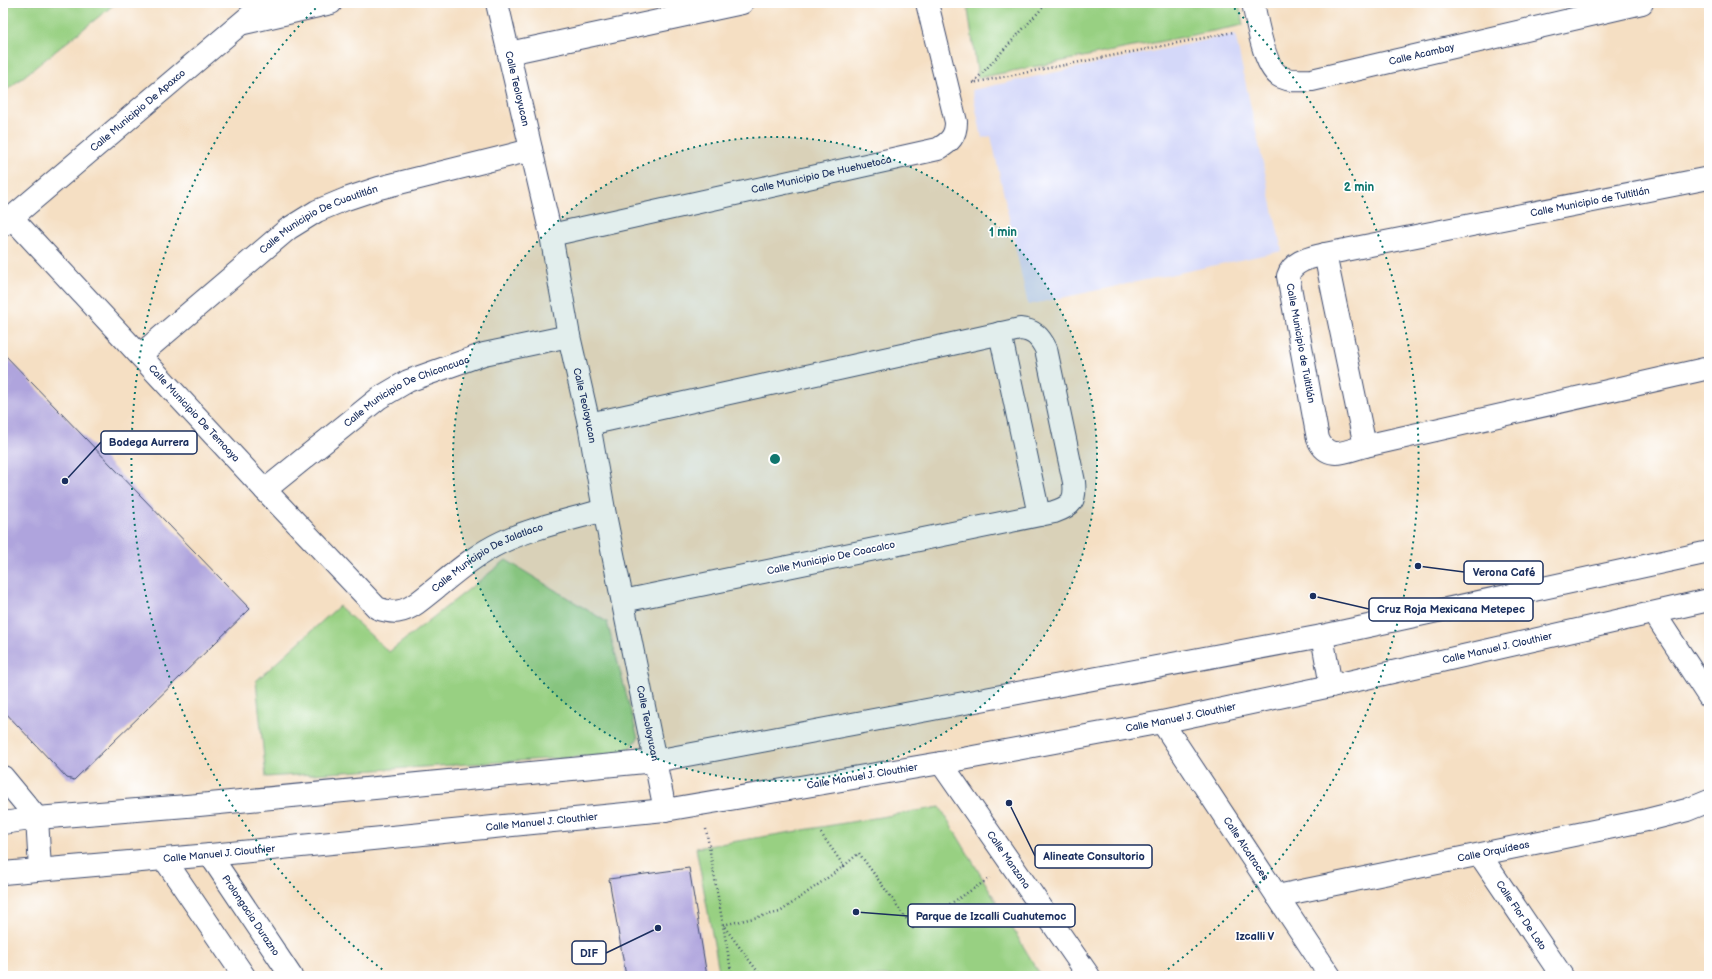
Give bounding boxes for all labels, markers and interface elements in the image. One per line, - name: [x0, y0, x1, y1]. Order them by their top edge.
- street label: Calle Acambay: [1388, 41, 1456, 68]
- street label: Calle Teoloyucan: [502, 50, 532, 128]
- street label: Calle Municipio De Apaxco: [88, 67, 188, 154]
- street label: Calle Municipio De Huehuetoca: [750, 153, 893, 196]
- text: 2 min: [1344, 180, 1374, 195]
- street label: Calle Municipio De Cuautitlán: [257, 183, 380, 256]
- street label: Calle Municipio de Tultitlán: [1529, 184, 1651, 219]
- text: 1 min: [989, 225, 1017, 240]
- street label: Calle Municipio de Tultitlán: [1283, 282, 1317, 404]
- street label: Calle Municipio De Chiconcuac: [342, 354, 471, 430]
- street label: Calle Municipio De Temoaya: [146, 362, 242, 465]
- street label: Calle Teoloyucan: [570, 367, 598, 444]
- callout: Bodega Aurrera: [101, 431, 197, 454]
- text: Bodega Aurrera: [109, 436, 189, 449]
- centre of rings: [768, 452, 782, 466]
- street label: Calle Municipio De Jalatlaco: [429, 521, 545, 595]
- street label: Calle Municipio De Coacalco: [766, 538, 896, 577]
- callout: Verona Café: [1464, 561, 1543, 584]
- text: Verona Café: [1473, 566, 1536, 579]
- callout: Cruz Roja Mexicana Metepec: [1369, 598, 1533, 621]
- text: Cruz Roja Mexicana Metepec: [1377, 603, 1525, 616]
- street label: Calle Manuel J. Clouthier: [1441, 630, 1554, 666]
- street label: Calle Teoloyucan: [634, 685, 661, 762]
- street label: Calle Manuel J. Clouthier: [1125, 700, 1237, 735]
- street label: Calle Manuel J. Clouthier: [806, 761, 919, 792]
- street label: Calle Manuel J. Clouthier: [485, 811, 598, 834]
- street label: Calle Alcatraces: [1221, 815, 1271, 883]
- street label: Calle Manzana: [984, 829, 1033, 891]
- street label: Calle Orquídeas: [1457, 838, 1530, 865]
- street label: Calle Manuel J. Clouthier: [163, 843, 276, 865]
- callout: Alineate Consultorio: [1035, 845, 1152, 868]
- text: Alineate Consultorio: [1042, 850, 1145, 863]
- street label: Prolongacia Durazno: [219, 873, 282, 959]
- street label: Calle Flor De Loto: [1493, 878, 1549, 953]
- callout: Parque de Izcalli Cuahutemoc: [908, 904, 1075, 927]
- text: Parque de Izcalli Cuahutemoc: [916, 910, 1066, 923]
- district label: Izcalli V: [1236, 930, 1275, 943]
- callout: DIF: [572, 941, 606, 964]
- text: DIF: [580, 947, 598, 960]

